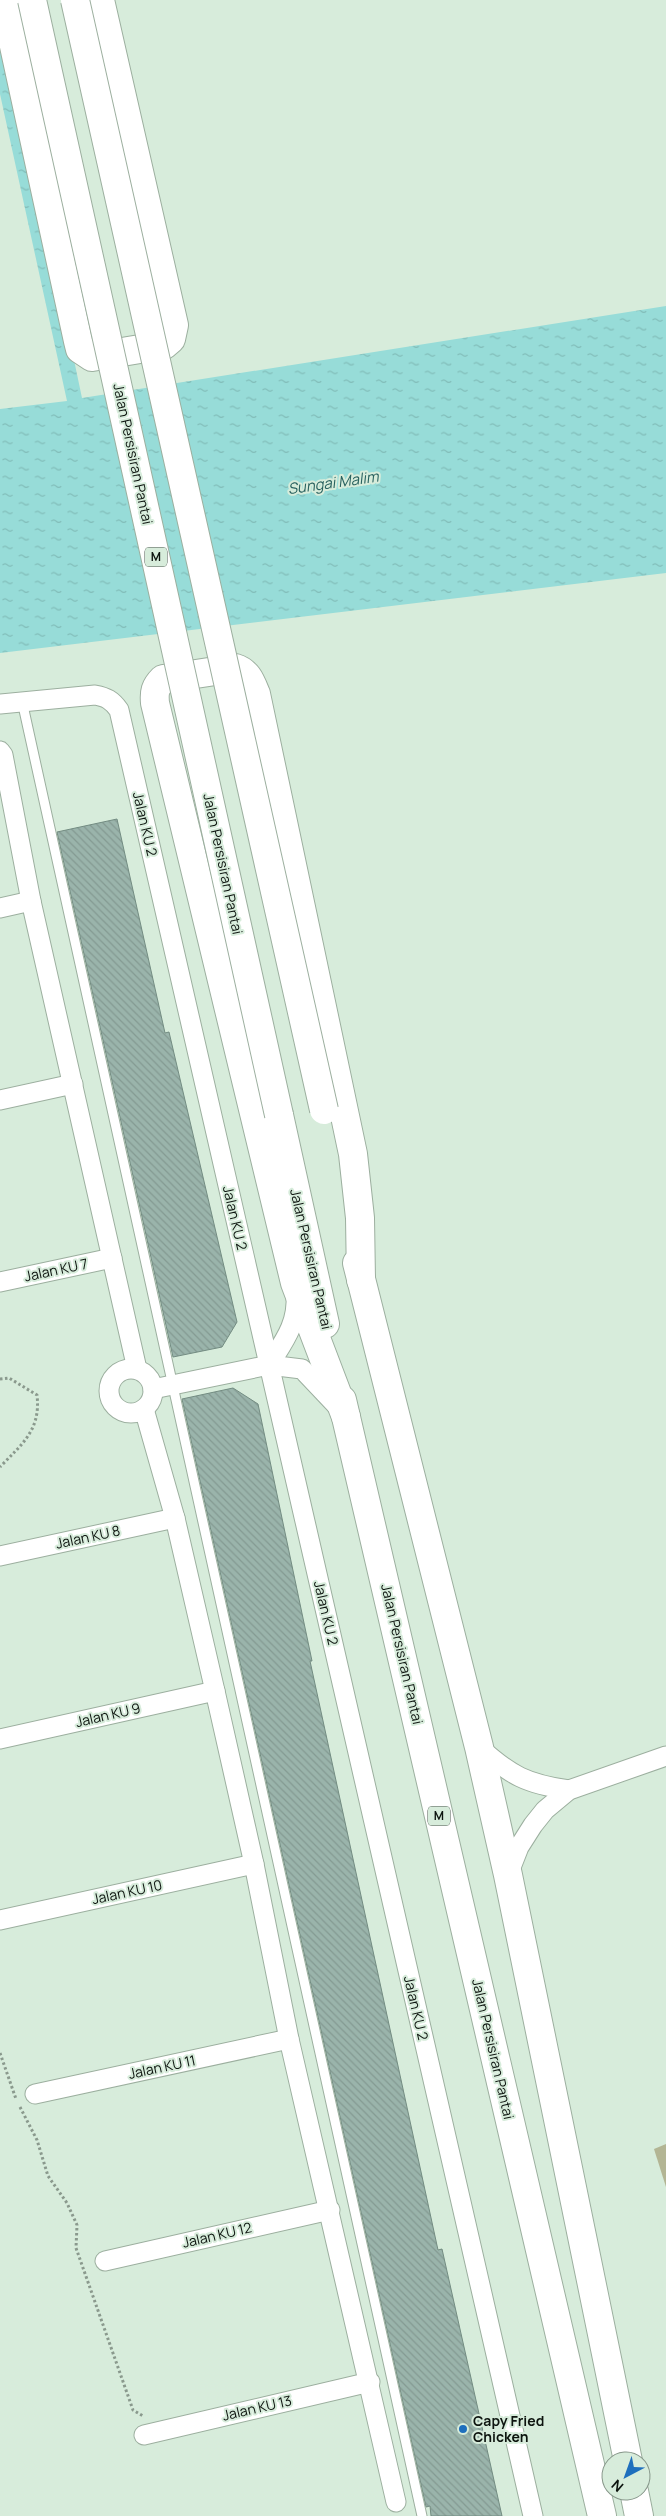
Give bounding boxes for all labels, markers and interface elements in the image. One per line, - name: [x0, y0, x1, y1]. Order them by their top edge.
- street label: Jalan Persisiran Pantai: [109, 382, 158, 526]
- water label: Sungai Malim: [286, 466, 381, 499]
- road number: M: [145, 548, 167, 566]
- street label: Jalan KU 2: [129, 790, 162, 858]
- street label: Jalan Persisiran Pantai: [199, 792, 248, 936]
- street label: Jalan KU 2: [219, 1184, 252, 1252]
- street label: Jalan Persisiran Pantai: [286, 1187, 337, 1331]
- street label: Jalan KU 7: [22, 1254, 89, 1285]
- street label: Jalan KU 8: [54, 1520, 122, 1553]
- street label: Jalan KU 2: [310, 1579, 343, 1647]
- street label: Jalan Persisiran Pantai: [377, 1582, 428, 1726]
- street label: Jalan KU 9: [74, 1698, 142, 1731]
- road number: M: [428, 1806, 450, 1825]
- street label: Jalan KU 10: [90, 1875, 164, 1908]
- street label: Jalan KU 2: [400, 1974, 433, 2042]
- street label: Jalan Persisiran Pantai: [468, 1977, 519, 2121]
- street label: Jalan KU 11: [127, 2050, 197, 2083]
- street label: Jalan KU 12: [180, 2217, 254, 2252]
- street label: Jalan KU 13: [220, 2390, 293, 2425]
- place label: Capy Fried Chicken: [473, 2411, 544, 2446]
- marker: Capy Fried Chicken: [457, 2423, 469, 2435]
- north arrow: [601, 2451, 651, 2501]
- text: N: [607, 2476, 627, 2497]

